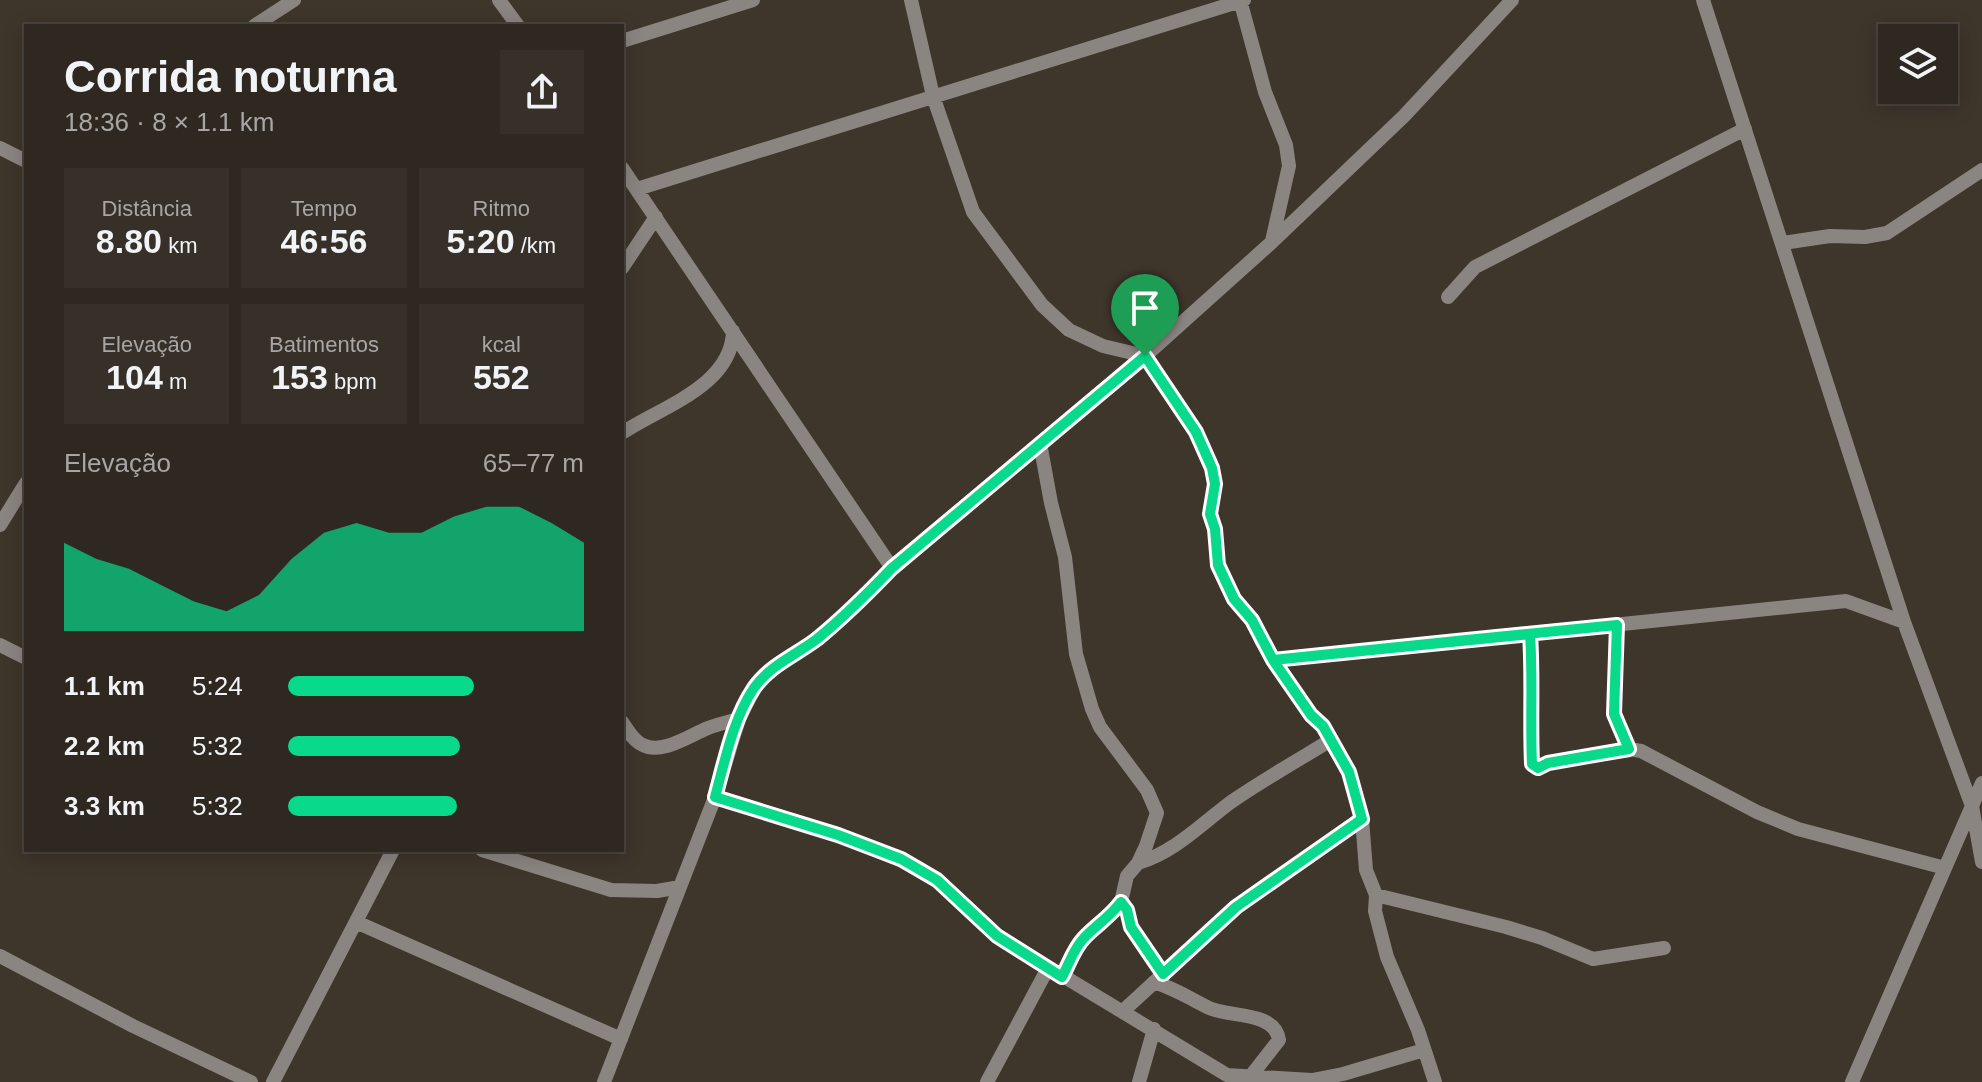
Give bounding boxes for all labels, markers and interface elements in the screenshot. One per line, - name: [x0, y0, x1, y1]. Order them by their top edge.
- map controls: [1878, 24, 1958, 104]
- button: layers: [1878, 24, 1958, 104]
- button: share: [500, 50, 584, 134]
- text: Corrida noturna: [64, 52, 396, 101]
- text: 18:36 · 8 × 1.1 km: [64, 107, 274, 137]
- text: Distância: [101, 196, 192, 221]
- text: Tempo: [291, 196, 357, 221]
- text: Ritmo: [473, 196, 530, 221]
- text: 8.80: [96, 222, 162, 260]
- text: 46:56: [281, 222, 367, 260]
- text: 5:20: [447, 222, 515, 260]
- text: km: [162, 233, 197, 258]
- text: /km: [515, 233, 556, 258]
- pin: [1111, 274, 1179, 356]
- icon: arrive: [1123, 286, 1167, 330]
- text: Elevação: [101, 332, 192, 357]
- text: Batimentos: [269, 332, 379, 357]
- text: kcal: [482, 332, 521, 357]
- text: 104: [106, 358, 163, 396]
- text: 153: [271, 358, 328, 396]
- text: 552: [473, 358, 530, 396]
- text: m: [163, 369, 187, 394]
- text: bpm: [328, 369, 377, 394]
- text: Elevação: [64, 448, 171, 478]
- text: 65–77 m: [483, 448, 584, 478]
- text: 1.1 km: [64, 671, 145, 701]
- text: 5:24: [192, 671, 243, 701]
- text: 2.2 km: [64, 731, 145, 761]
- text: 5:32: [192, 731, 243, 761]
- text: 3.3 km: [64, 791, 145, 821]
- text: 5:32: [192, 791, 243, 821]

